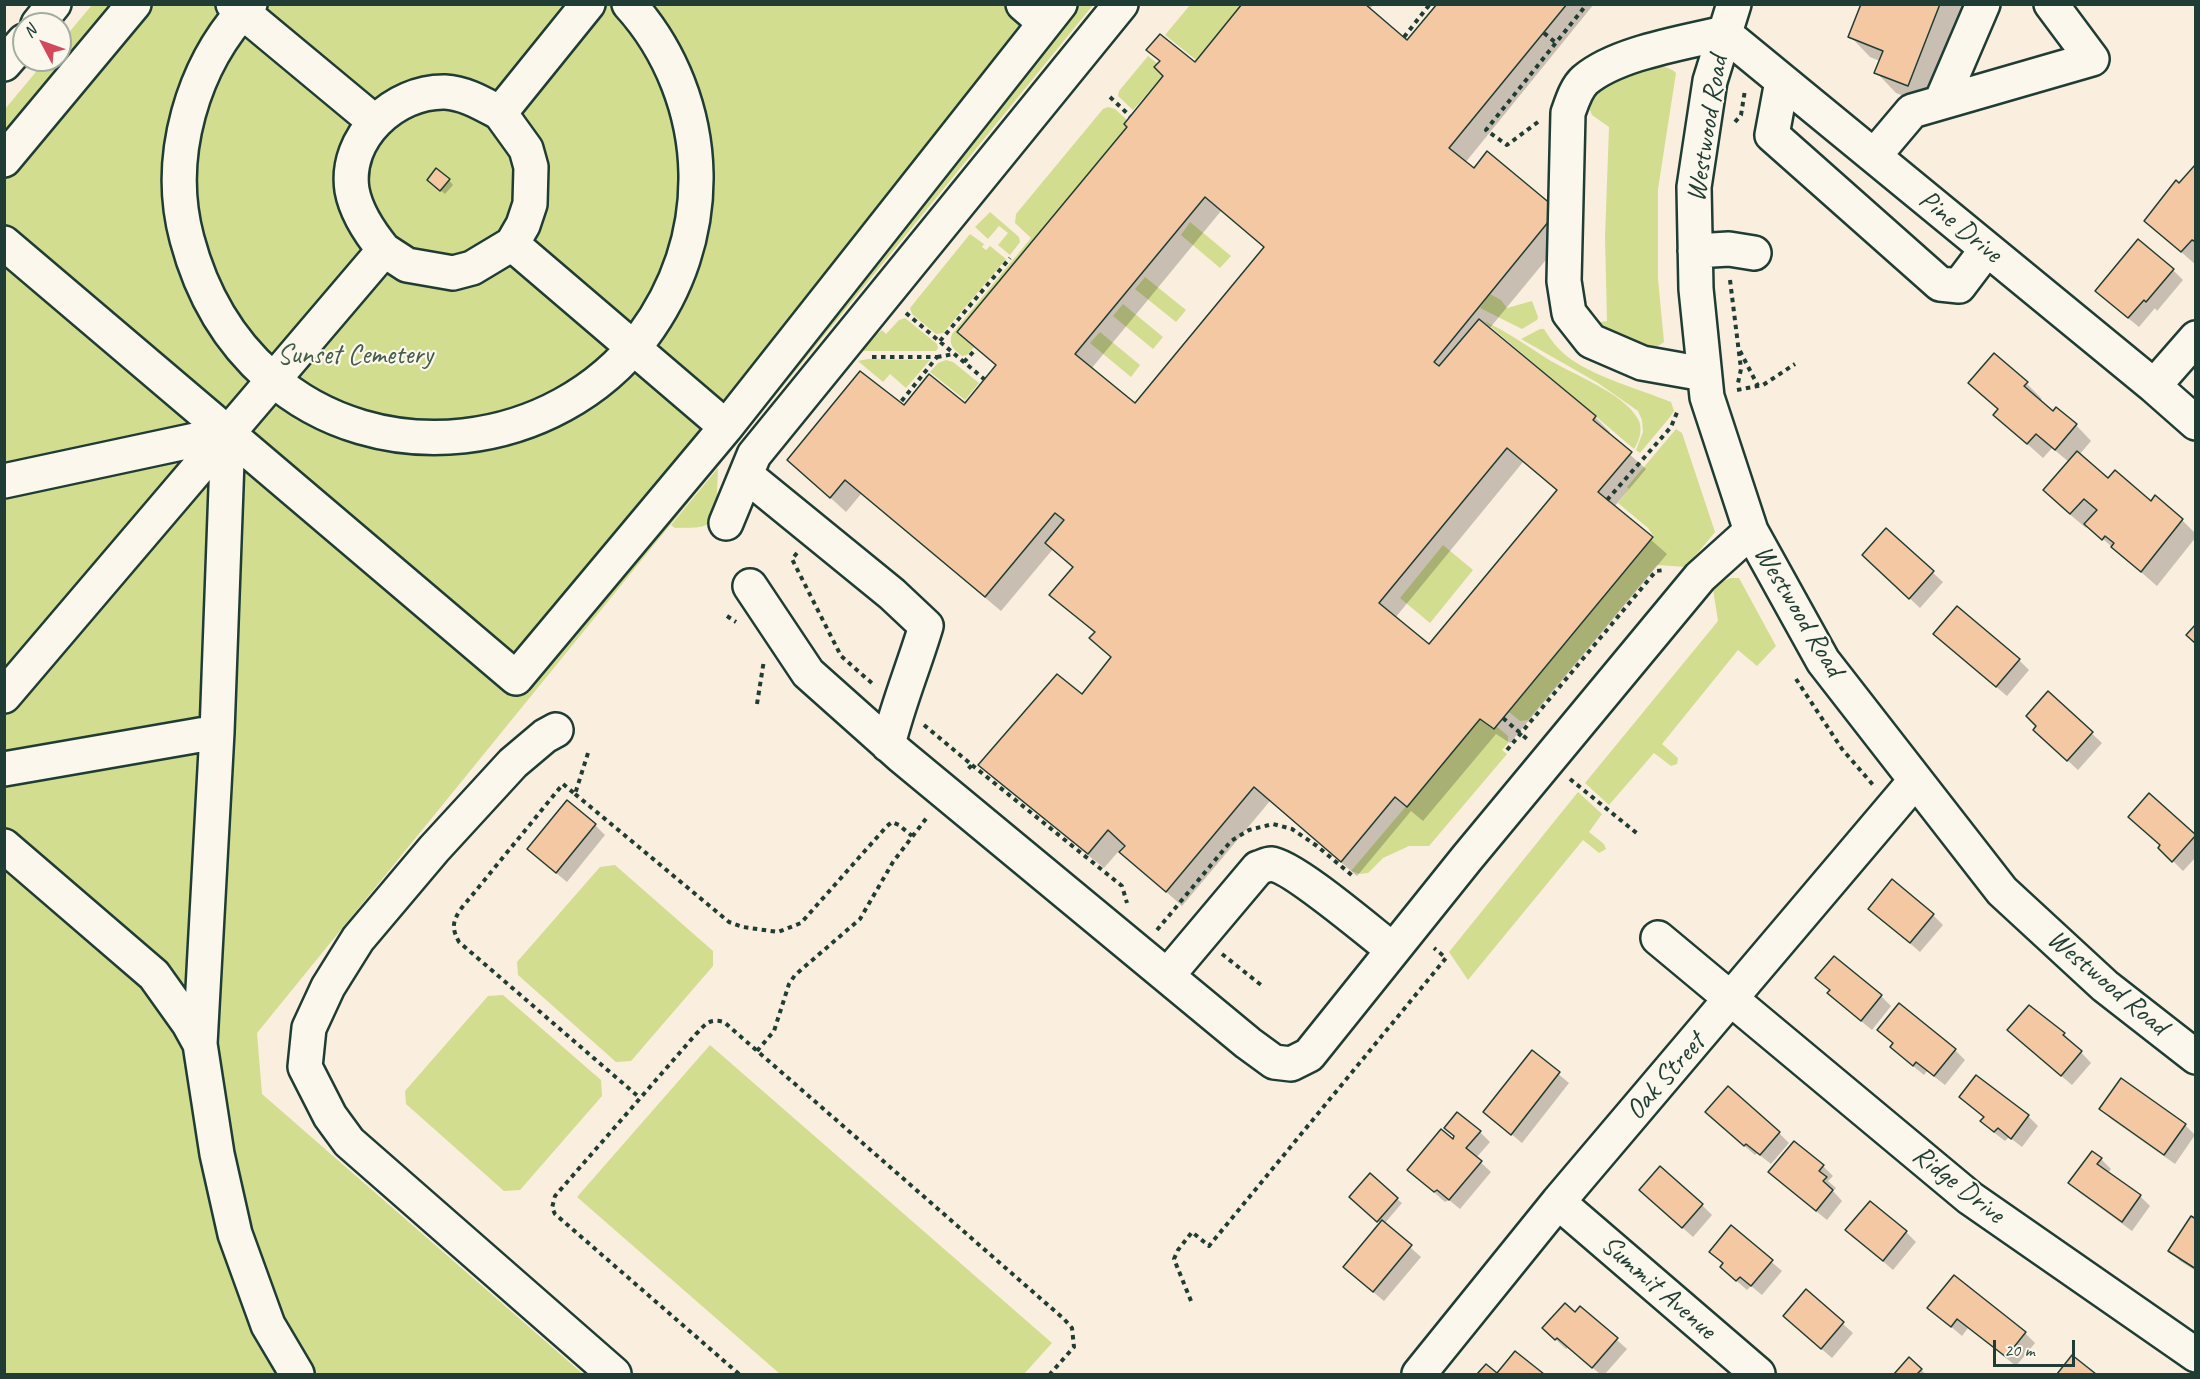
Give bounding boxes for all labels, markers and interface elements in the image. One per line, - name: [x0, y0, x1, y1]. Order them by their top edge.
- north arrow: [12, 12, 72, 72]
- text: N: [19, 21, 41, 42]
- street label: Westwood Road: [1680, 54, 1736, 204]
- street label: Pine Drive: [1912, 183, 2008, 271]
- park label: Sunset Cemetery: [277, 339, 433, 373]
- street label: Westwood Road: [1746, 539, 1850, 683]
- street label: Westwood Road: [2040, 923, 2174, 1043]
- street label: Oak Street: [1619, 1027, 1713, 1127]
- street label: Ridge Drive: [1905, 1139, 2011, 1231]
- street label: Summit Avenue: [1593, 1229, 1723, 1347]
- scale bar: [1996, 1328, 2078, 1366]
- text: 20 m: [2004, 1339, 2035, 1361]

